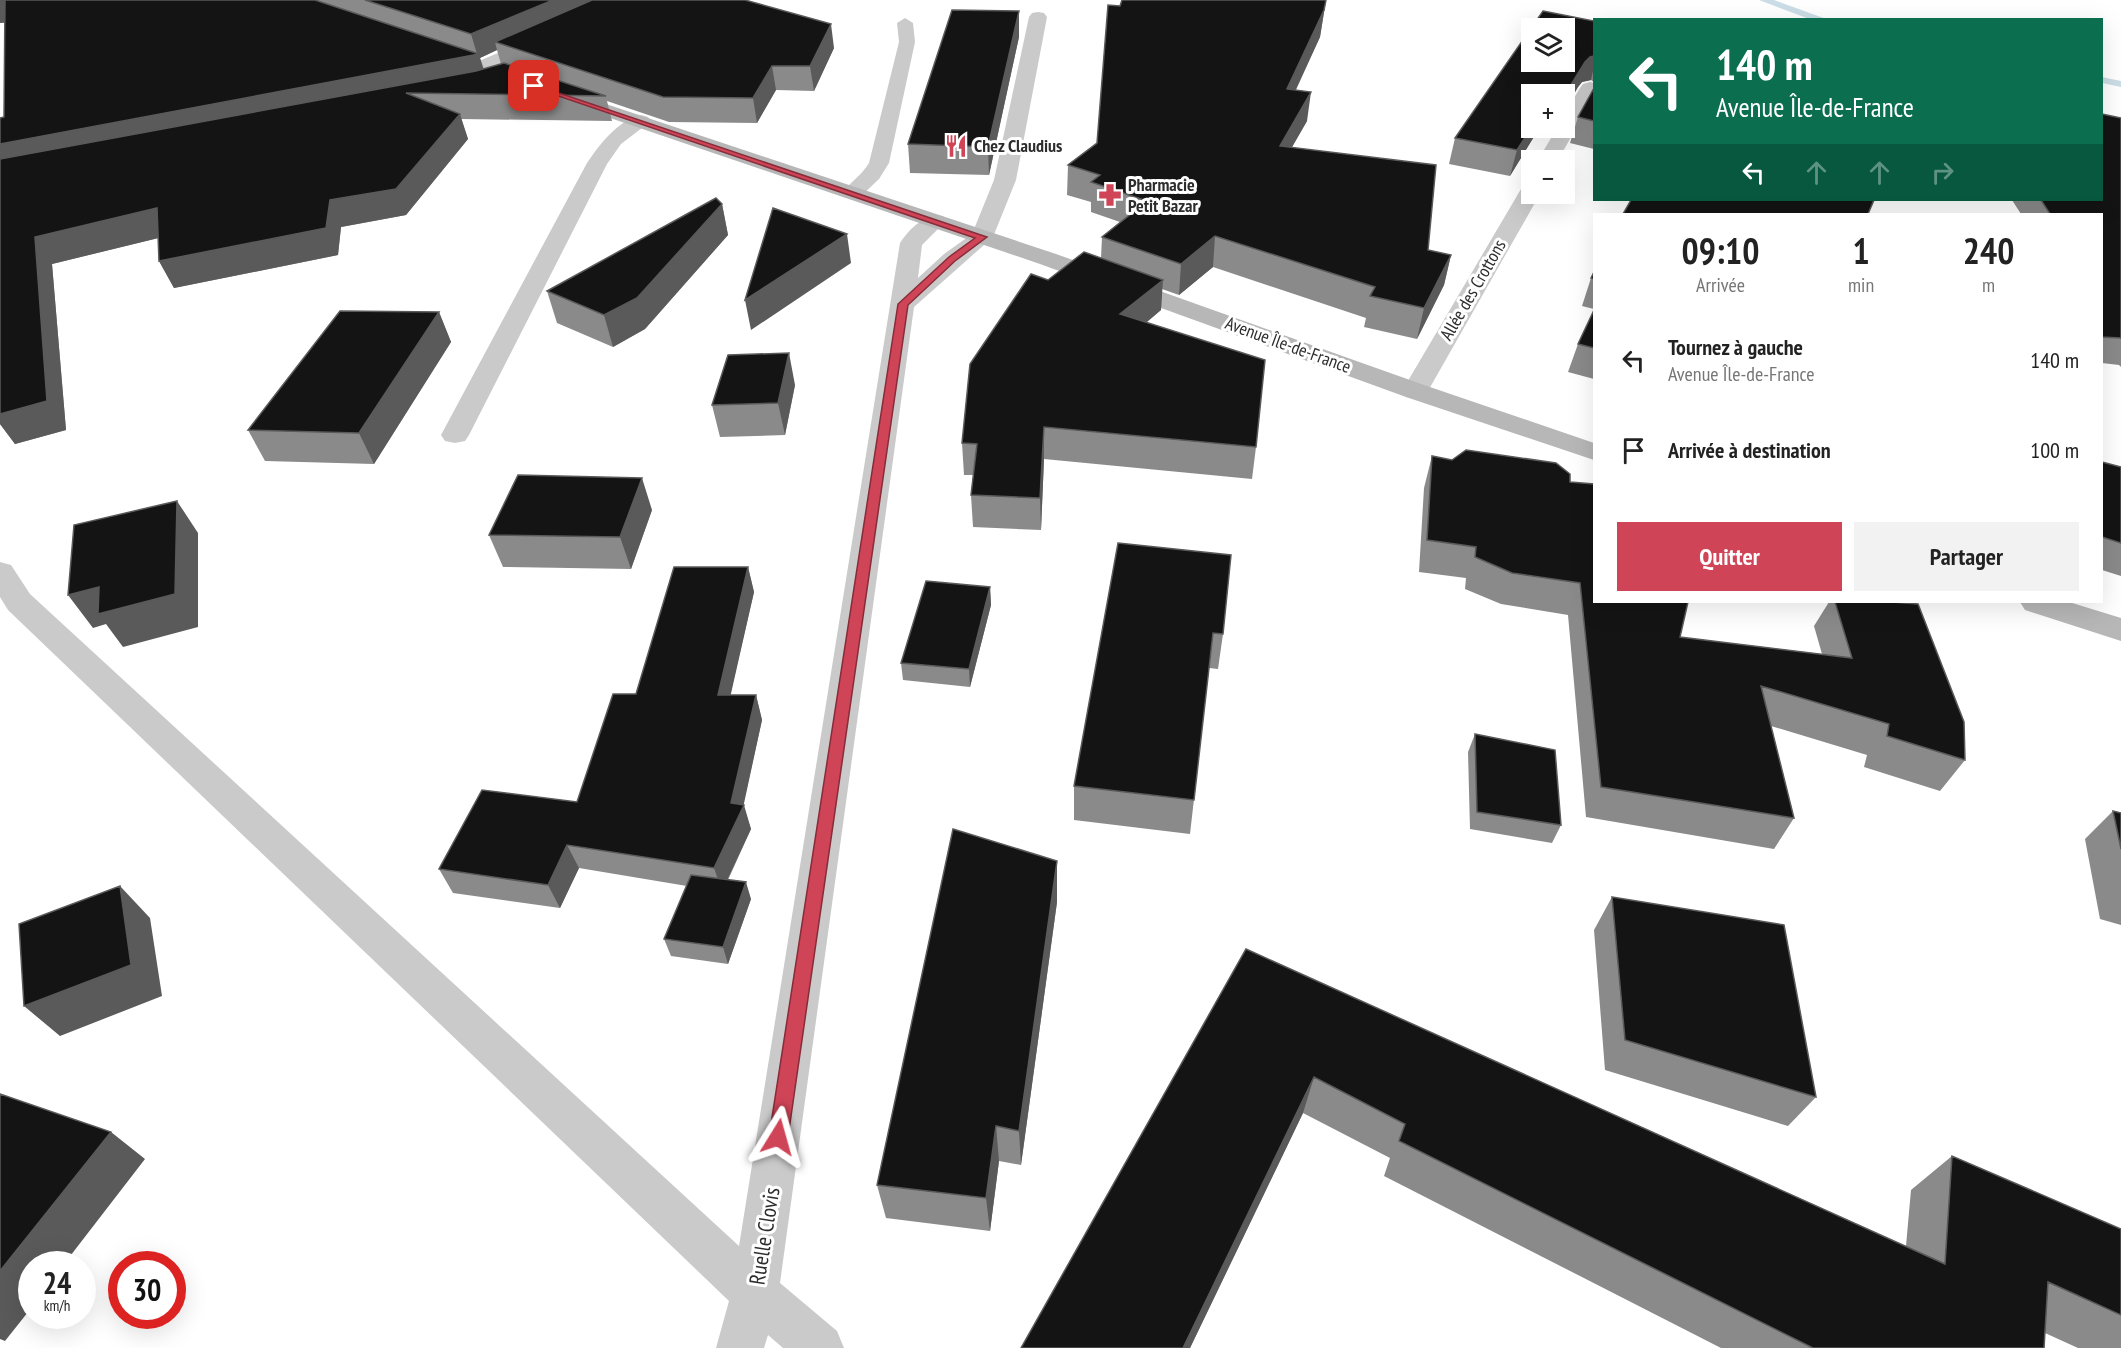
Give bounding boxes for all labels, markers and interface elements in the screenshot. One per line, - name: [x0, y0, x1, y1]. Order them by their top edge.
- map controls: [1521, 18, 1575, 204]
- button: layers: [1521, 18, 1575, 72]
- text: 140 m: [1716, 37, 1813, 92]
- icon: left: [1617, 42, 1695, 120]
- pin: [508, 60, 559, 111]
- icon: arrive: [517, 69, 550, 102]
- button: +: [1521, 84, 1575, 138]
- text: Avenue Île-de-France: [1716, 90, 1914, 124]
- restaurant icon: Chez Claudius: [943, 133, 969, 159]
- place label: Chez Claudius: [974, 134, 1062, 157]
- button: −: [1521, 150, 1575, 204]
- icon: left: [1737, 156, 1770, 189]
- icon: ahead: [1800, 156, 1833, 189]
- icon: ahead: [1863, 156, 1896, 189]
- icon: right: [1926, 156, 1959, 189]
- place label: Pharmacie Petit Bazar: [1128, 173, 1199, 217]
- pharmacy icon: Pharmacie Petit Bazar: [1097, 182, 1123, 208]
- text: 09:10: [1682, 227, 1759, 274]
- text: 1: [1852, 227, 1870, 274]
- text: 240: [1963, 227, 2014, 274]
- street label: Allée des Crottons: [1434, 235, 1511, 344]
- text: Arrivée: [1696, 272, 1745, 298]
- text: min: [1848, 272, 1874, 298]
- text: m: [1982, 272, 1995, 298]
- street label: Avenue Île-de-France: [1222, 311, 1354, 378]
- text: Tournez à gauche: [1668, 333, 1803, 361]
- icon: left: [1617, 344, 1650, 377]
- text: 140 m: [2030, 346, 2079, 374]
- text: Avenue Île-de-France: [1668, 361, 1815, 387]
- icon: arrive: [1617, 434, 1650, 467]
- text: Arrivée à destination: [1668, 436, 1831, 464]
- text: 100 m: [2030, 436, 2079, 464]
- button: Quitter: [1617, 522, 1842, 591]
- button: Partager: [1854, 522, 2079, 591]
- position arrow: [746, 1105, 810, 1169]
- street label: Ruelle Clovis: [742, 1185, 786, 1287]
- speed limit sign: 30: [108, 1251, 186, 1329]
- text: 24: [43, 1263, 71, 1302]
- text: km/h: [44, 1296, 70, 1315]

